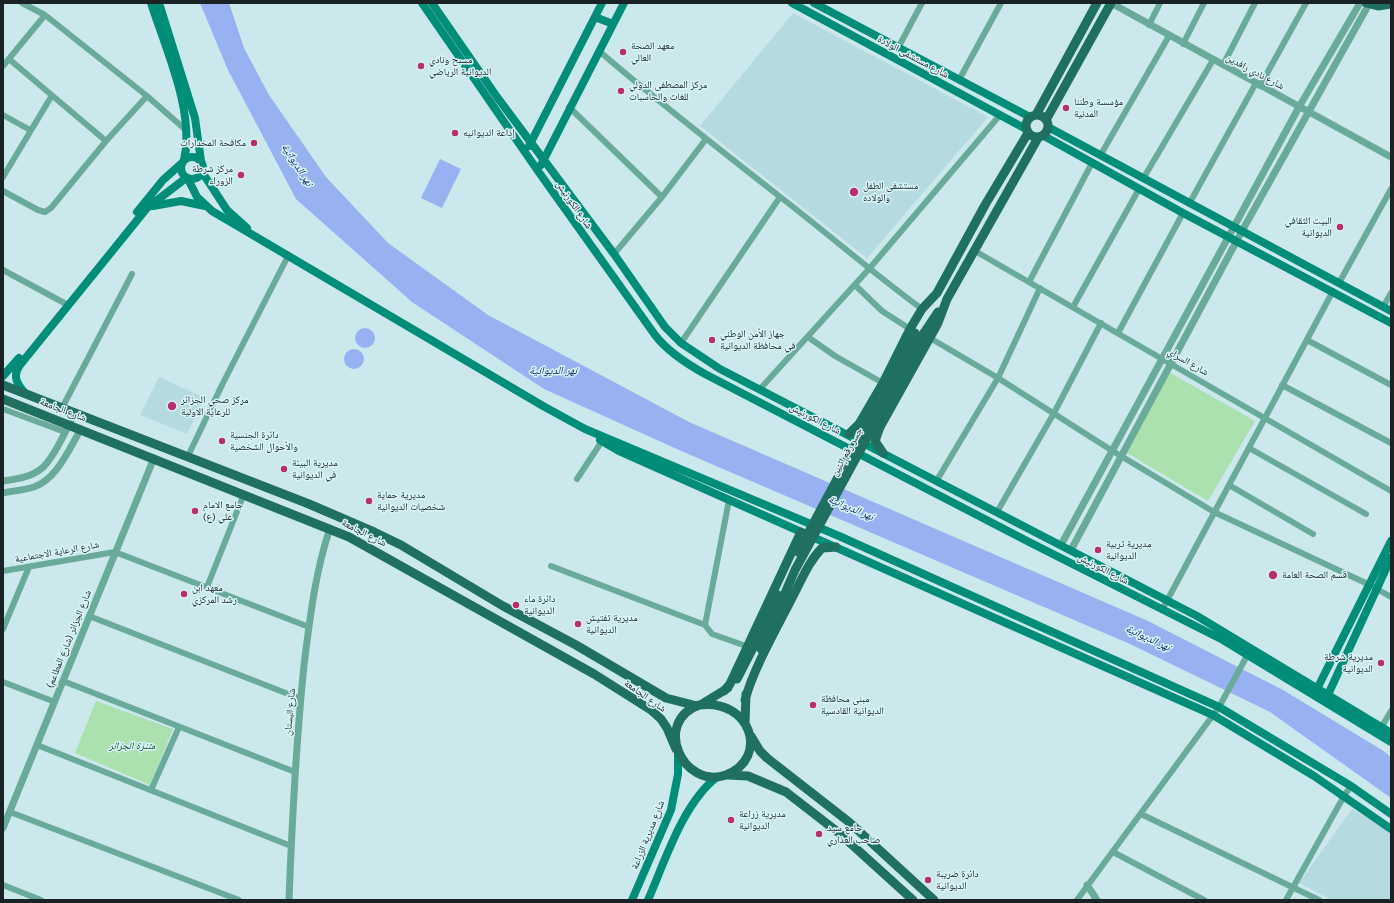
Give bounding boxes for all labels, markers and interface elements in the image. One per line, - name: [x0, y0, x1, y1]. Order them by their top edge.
- street label: شارع مستشفى الولادة: [875, 33, 951, 81]
- place label: معهد الصحة العالي: [631, 40, 674, 64]
- marker: معهد الصحة العالي: [618, 47, 628, 57]
- street label: شارع نادي رافدين: [1224, 52, 1286, 92]
- place label: مسبح ونادي الديوانية الرياضي: [429, 54, 491, 78]
- marker: مسبح ونادي الديوانية الرياضي: [416, 61, 426, 71]
- place label: مركز المصطفى الدولي للغات والحاسبات: [629, 79, 707, 102]
- marker: مركز المصطفى الدولي للغات والحاسبات: [616, 86, 626, 96]
- place label: مؤسسة وطننا المدنية: [1074, 96, 1123, 120]
- marker: مؤسسة وطننا المدنية: [1061, 103, 1071, 113]
- place label: إذاعة الديوانيه: [463, 127, 515, 139]
- marker: إذاعة الديوانيه: [450, 128, 460, 138]
- place label: مكافحة المخدارات: [180, 137, 246, 149]
- marker: مكافحة المخدارات: [249, 138, 259, 148]
- water label: نهر الديوانية: [278, 141, 316, 189]
- place label: مركز شرطة الزوراء: [192, 163, 233, 186]
- marker: مركز شرطة الزوراء: [236, 170, 246, 180]
- street label: شارع الكورنيش: [553, 179, 595, 231]
- place label: مستشفى الطفل والولاده: [863, 180, 918, 204]
- marker: مستشفى الطفل والولاده: [848, 186, 860, 198]
- place label: البيت الثقافي الديوانية: [1285, 215, 1332, 238]
- marker: البيت الثقافي الديوانية: [1335, 222, 1345, 232]
- place label: جهاز الأمن الوطني في محافظة الديوانية: [720, 328, 795, 352]
- marker: جهاز الأمن الوطني في محافظة الديوانية: [707, 335, 717, 345]
- street label: شارع السراي: [1165, 345, 1211, 379]
- water label: نهر الديوانية: [529, 364, 577, 378]
- place label: مركز صحي الجزائر للرعاية الاولية: [181, 394, 249, 418]
- street label: شارع الجامعة: [38, 396, 88, 424]
- marker: مركز صحي الجزائر للرعاية الاولية: [166, 400, 178, 412]
- street label: شارع الكورنيش: [787, 401, 843, 437]
- street label: جسر رقم إثنين: [829, 426, 865, 478]
- place label: دائرة الجنسية والأحوال الشخصية: [230, 429, 298, 452]
- marker: دائرة الجنسية والأحوال الشخصية: [217, 436, 227, 446]
- place label: مديرية البيئة في الديوانية: [292, 457, 338, 480]
- marker: مديرية البيئة في الديوانية: [279, 464, 289, 474]
- place label: مديرية حماية شخصيات الديوانية: [377, 489, 445, 512]
- water label: نهر الديوانية: [826, 493, 876, 523]
- marker: مديرية حماية شخصيات الديوانية: [364, 496, 374, 506]
- place label: جامع الامام علي (ع): [203, 499, 243, 522]
- marker: جامع الامام علي (ع): [190, 506, 200, 516]
- street label: شارع الجامعة: [340, 517, 388, 549]
- place label: مديرية تربية الديوانية: [1106, 538, 1152, 562]
- street label: شارع الرعاية الاجتماعية: [14, 539, 100, 565]
- marker: مديرية تربية الديوانية: [1093, 545, 1103, 555]
- street label: شارع الكورنيش: [1075, 551, 1131, 587]
- marker: قسم الصحة العامة: [1267, 569, 1279, 581]
- place label: قسم الصحة العامة: [1282, 569, 1347, 581]
- place label: معهد ابن رشد المركزي: [192, 582, 237, 606]
- street label: شارع الجزائر (شارع المطاعم): [44, 588, 94, 690]
- marker: معهد ابن رشد المركزي: [179, 589, 189, 599]
- place label: دائرة ماء الديوانية: [524, 593, 555, 616]
- marker: دائرة ماء الديوانية: [511, 600, 521, 610]
- place label: مديرية تفتيش الديوانية: [586, 612, 638, 636]
- marker: مديرية تفتيش الديوانية: [573, 619, 583, 629]
- water label: نهر الديوانية: [1123, 622, 1173, 654]
- place label: مديرية شرطة الديوانية: [1324, 651, 1373, 674]
- marker: مديرية شرطة الديوانية: [1376, 658, 1386, 668]
- street label: شارع الجامعة: [622, 677, 668, 715]
- street label: شارع البستان: [282, 688, 298, 736]
- place label: مبنى محافظة الديوانية القادسية: [821, 693, 884, 716]
- marker: مبنى محافظة الديوانية القادسية: [808, 700, 818, 710]
- park label: متنزة الجزائر: [109, 740, 155, 752]
- street label: شارع مديرية الزراعة: [629, 799, 667, 871]
- place label: مديرية زراعة الديوانية: [739, 808, 786, 832]
- marker: مديرية زراعة الديوانية: [726, 815, 736, 825]
- place label: جامع سيد صاحب العذاري: [827, 822, 880, 846]
- marker: جامع سيد صاحب العذاري: [814, 829, 824, 839]
- place label: دائرة ضريبة الديوانية: [936, 868, 979, 892]
- marker: دائرة ضريبة الديوانية: [923, 875, 933, 885]

